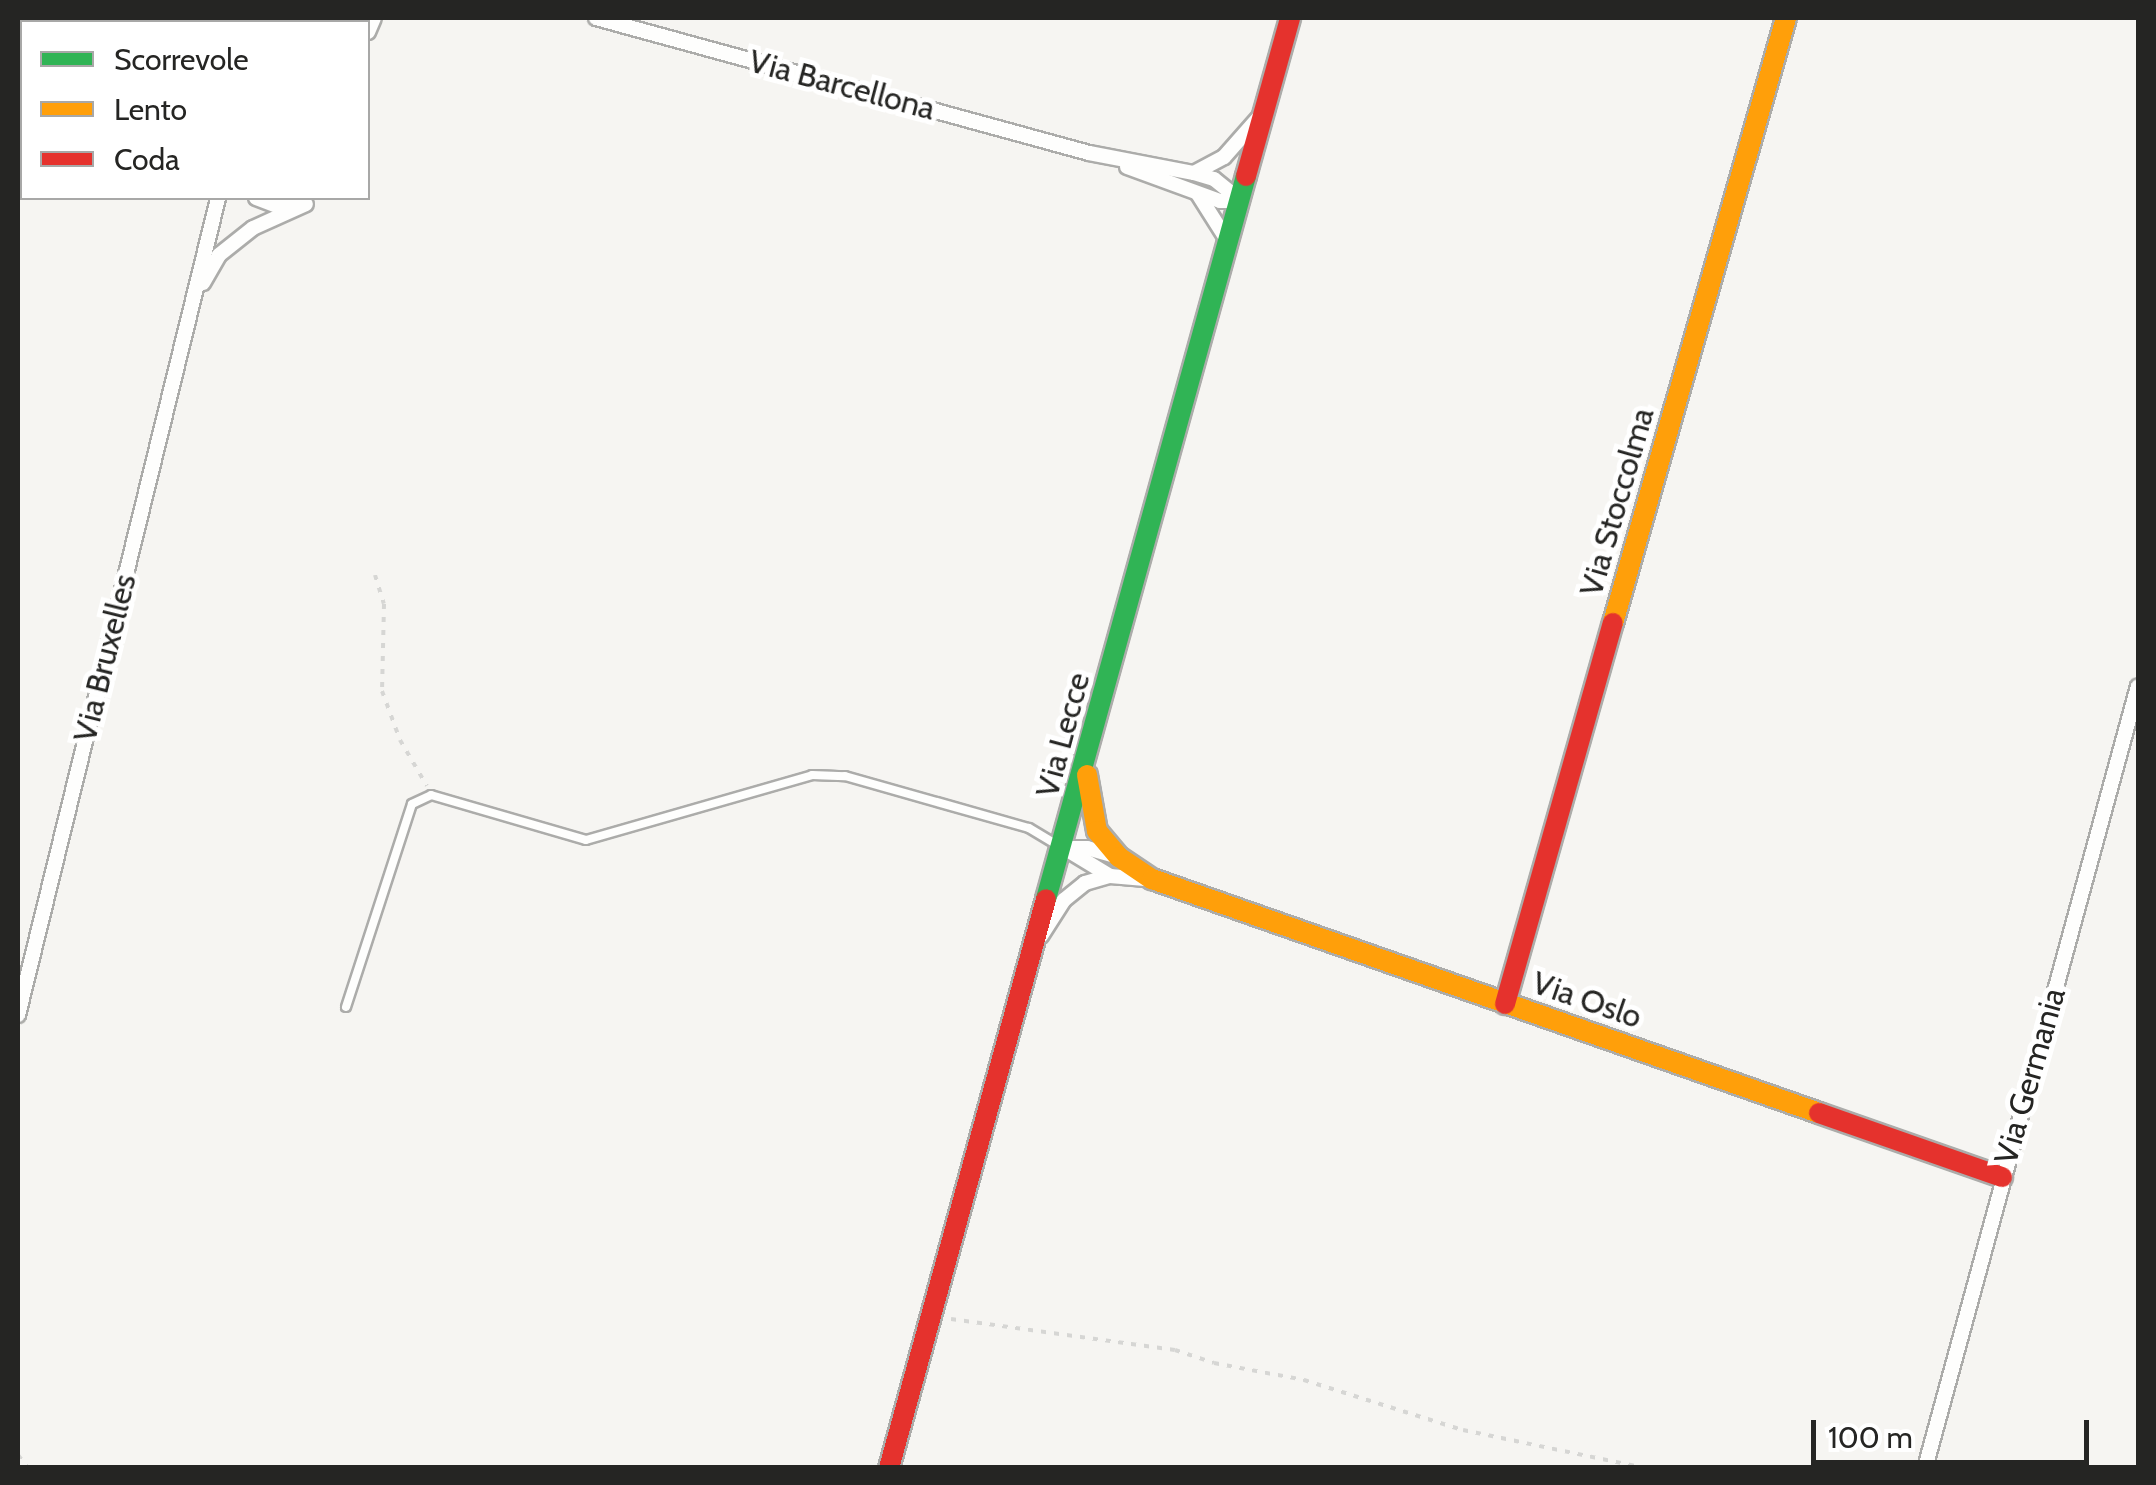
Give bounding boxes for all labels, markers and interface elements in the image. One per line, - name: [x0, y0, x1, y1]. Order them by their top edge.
- legend: [20, 20, 370, 200]
- text: Scorrevole: [114, 41, 249, 78]
- street label: Via Barcellona: [745, 42, 939, 128]
- text: Lento: [114, 91, 187, 128]
- text: Coda: [114, 141, 180, 178]
- street label: Via Stoccolma: [1572, 404, 1662, 600]
- street label: Via Bruxelles: [66, 570, 144, 746]
- street label: Via Lecce: [1028, 669, 1098, 801]
- street label: Via Oslo: [1527, 963, 1647, 1037]
- street label: Via Germania: [1987, 983, 2073, 1169]
- scale bar: [1816, 1400, 2094, 1462]
- text: 100 m: [1828, 1419, 1913, 1456]

